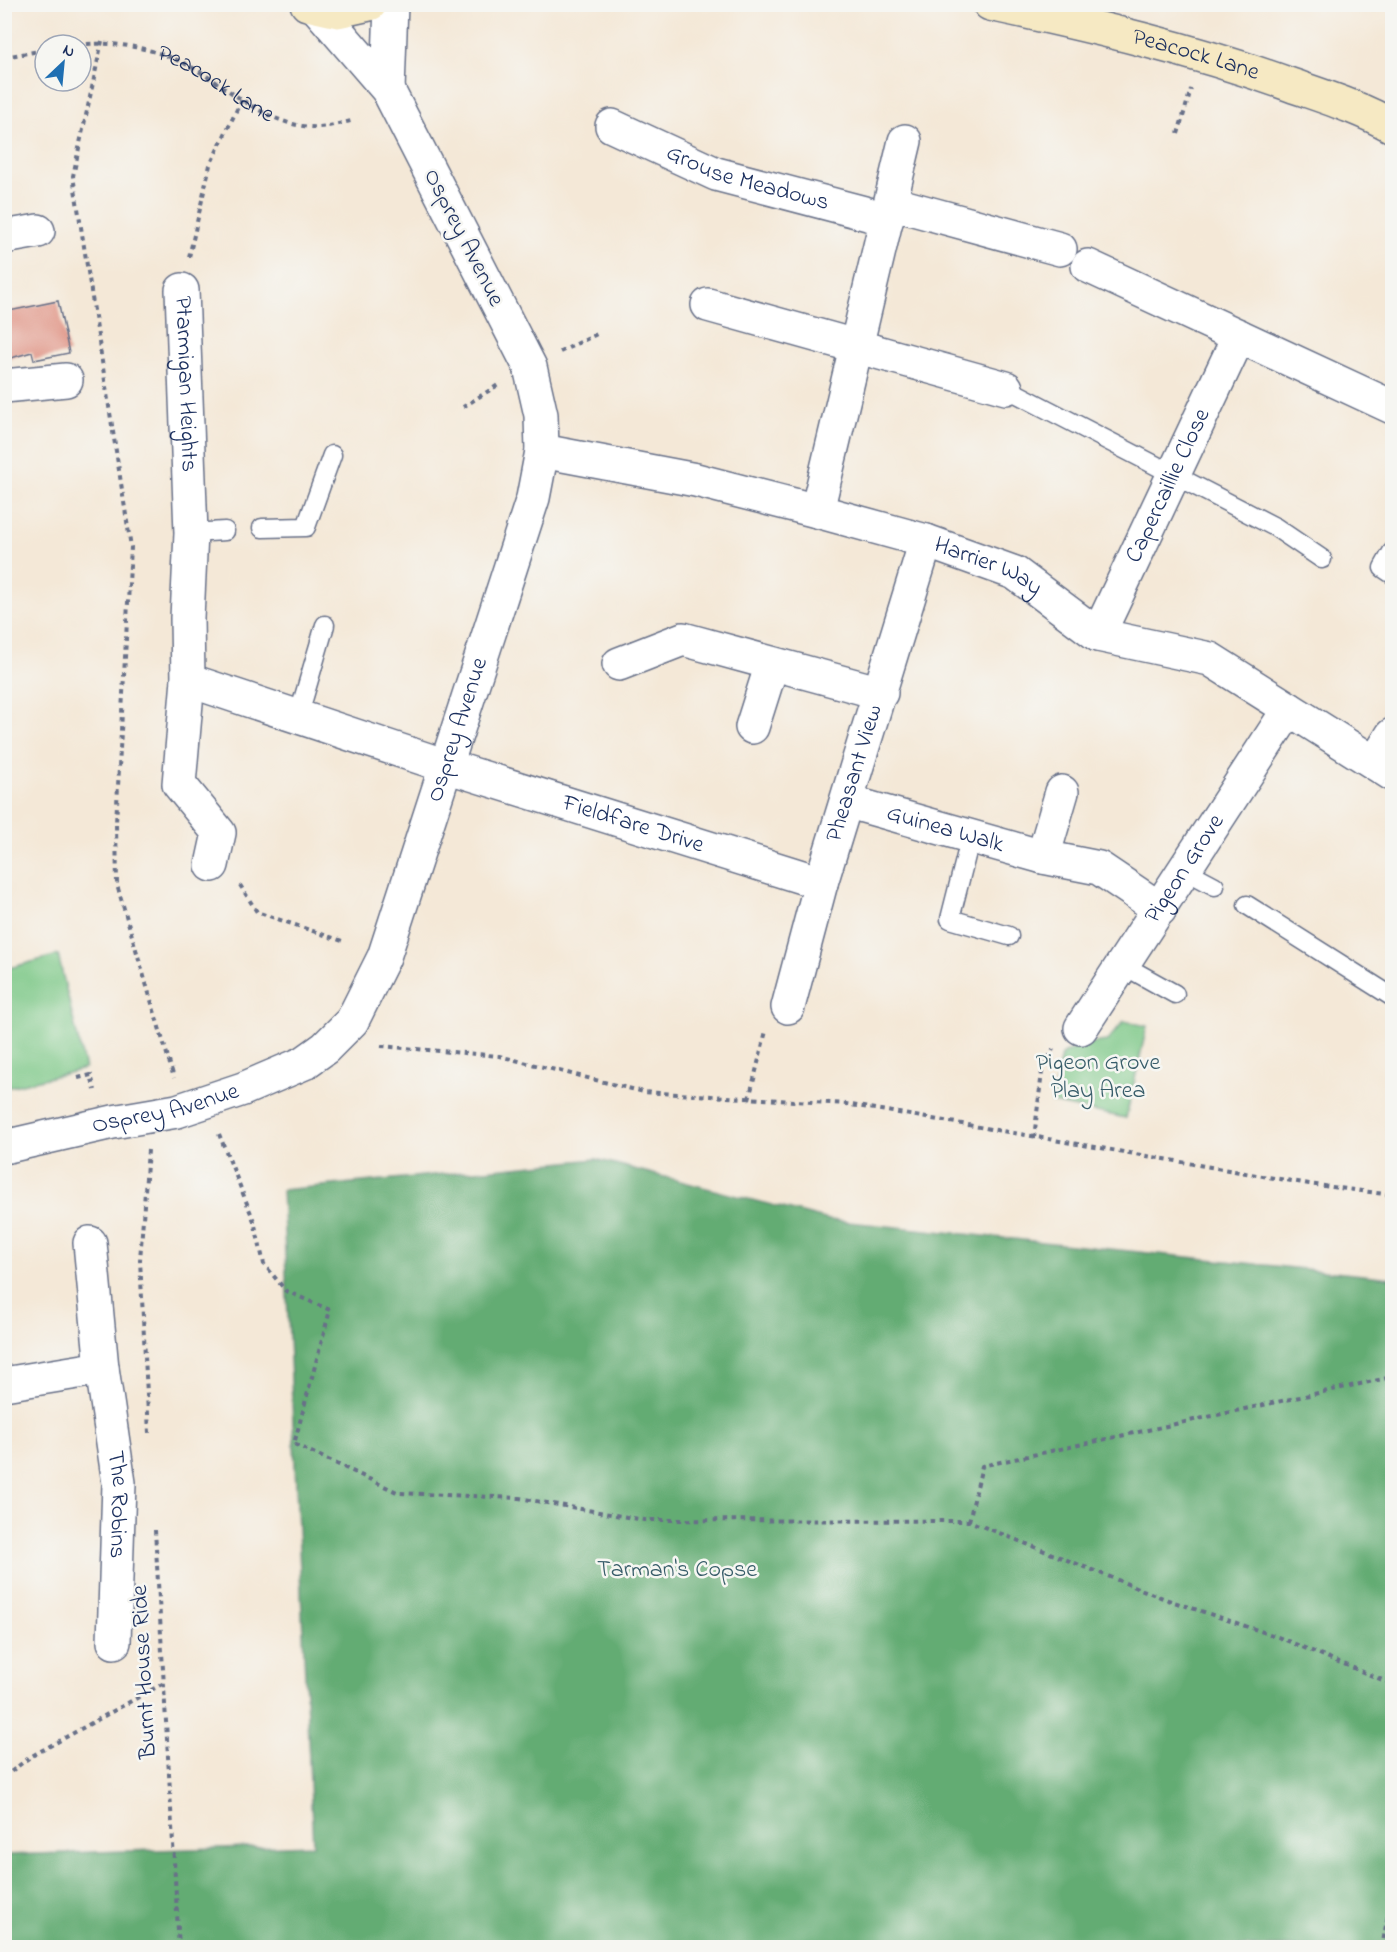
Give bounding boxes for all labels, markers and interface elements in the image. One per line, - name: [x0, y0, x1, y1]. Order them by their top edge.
- street label: Peacock Lane: [1128, 20, 1264, 90]
- north arrow: [33, 33, 93, 93]
- street label: Peacock Lane: [153, 36, 280, 133]
- text: N: [59, 38, 79, 65]
- street label: Grouse Meadows: [660, 136, 833, 221]
- street label: Osprey Avenue: [412, 163, 513, 314]
- street label: Ptarmigan Heights: [165, 295, 206, 473]
- street label: Capercaillie Close: [1117, 402, 1220, 569]
- street label: Harrier Way: [929, 528, 1050, 606]
- street label: Osprey Avenue: [418, 653, 498, 807]
- street label: Pheasant View: [817, 700, 892, 846]
- street label: Fieldfare Drive: [557, 786, 709, 863]
- street label: Guinea Walk: [882, 796, 1009, 863]
- street label: Pigeon Grove: [1136, 807, 1234, 931]
- park label: Pigeon Grove Play Area: [1036, 1046, 1160, 1110]
- street label: Osprey Avenue: [89, 1074, 244, 1144]
- street label: The Robins: [97, 1448, 137, 1559]
- park label: Tarman's Copse: [597, 1553, 757, 1588]
- street label: Burnt House Ride: [123, 1584, 167, 1761]

